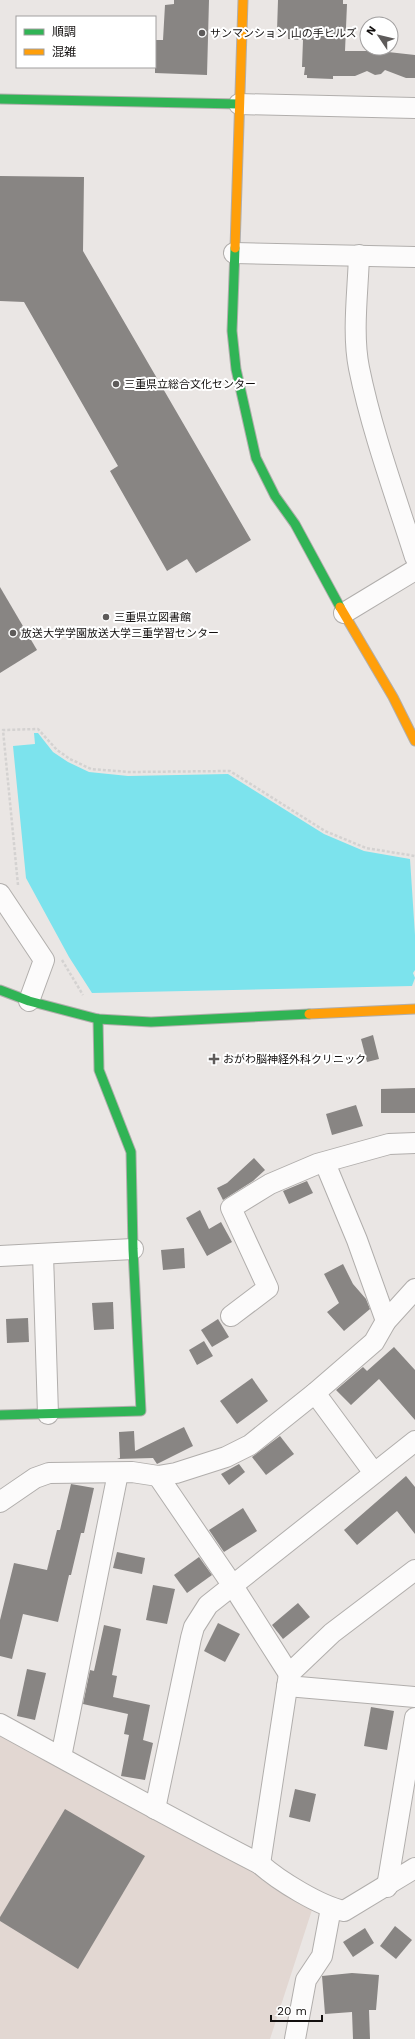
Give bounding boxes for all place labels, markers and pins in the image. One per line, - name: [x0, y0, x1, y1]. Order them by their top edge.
- place label: サンマンション 山の手ヒルズ: [210, 27, 357, 40]
- marker: サンマンション 山の手ヒルズ: [197, 28, 207, 38]
- place label: 三重県立総合文化センター: [124, 378, 256, 391]
- marker: 三重県立総合文化センター: [111, 379, 121, 389]
- place label: 三重県立図書館: [114, 611, 191, 624]
- marker: 三重県立図書館: [101, 612, 111, 622]
- place label: 放送大学学園放送大学三重学習センター: [21, 627, 219, 640]
- marker: 放送大学学園放送大学三重学習センター: [8, 628, 18, 638]
- marker: おがわ脳神経外科クリニック: [208, 1053, 220, 1065]
- place label: おがわ脳神経外科クリニック: [223, 1053, 366, 1066]

